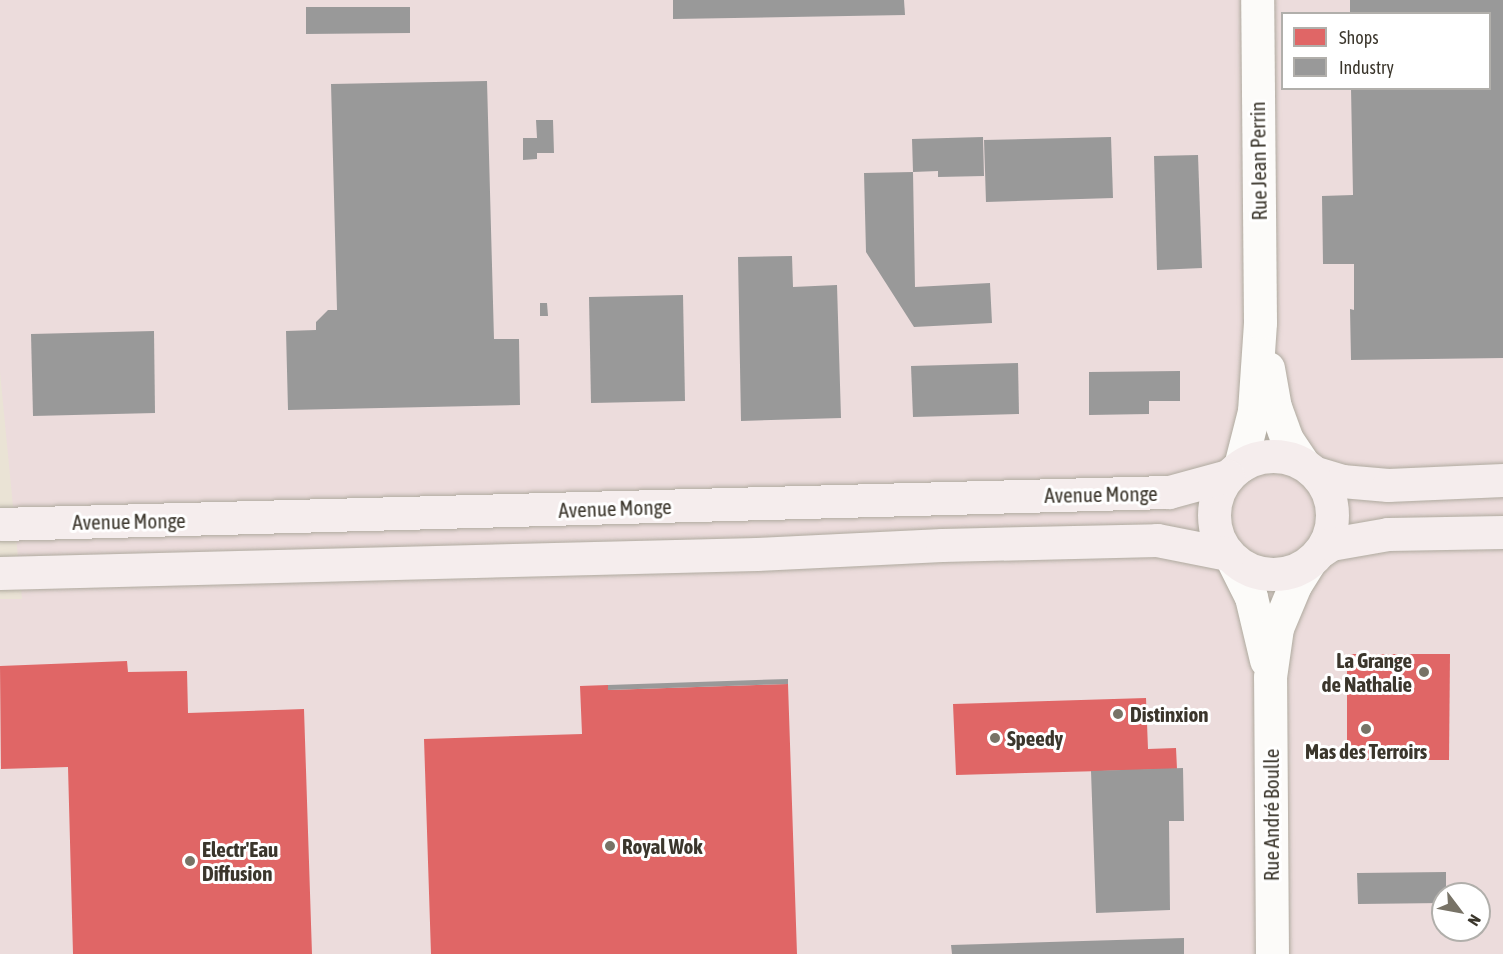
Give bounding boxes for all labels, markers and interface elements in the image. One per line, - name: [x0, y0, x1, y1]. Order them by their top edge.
- legend: [1281, 12, 1491, 90]
- text: Shops: [1339, 27, 1379, 48]
- text: Industry: [1339, 57, 1394, 78]
- street label: Rue Jean Perrin: [1244, 101, 1272, 221]
- street label: Avenue Monge: [1044, 480, 1158, 508]
- street label: Avenue Monge: [558, 493, 672, 523]
- street label: Avenue Monge: [72, 507, 186, 535]
- place label: La Grange de Nathalie: [1322, 647, 1412, 697]
- marker: La Grange de Nathalie: [1417, 665, 1431, 679]
- place label: Distinxion: [1130, 701, 1208, 727]
- marker: Distinxion: [1111, 707, 1125, 721]
- marker: Mas des Terroirs: [1359, 722, 1373, 736]
- place label: Speedy: [1007, 725, 1063, 751]
- marker: Speedy: [988, 731, 1002, 745]
- place label: Mas des Terroirs: [1305, 738, 1427, 764]
- street label: Rue André Boulle: [1258, 749, 1284, 881]
- place label: Royal Wok: [622, 833, 703, 859]
- place label: Electr'Eau Diffusion: [202, 836, 278, 886]
- marker: Royal Wok: [603, 839, 617, 853]
- marker: Electr'Eau Diffusion: [183, 854, 197, 868]
- north arrow: [1431, 882, 1491, 942]
- text: N: [1464, 912, 1485, 929]

